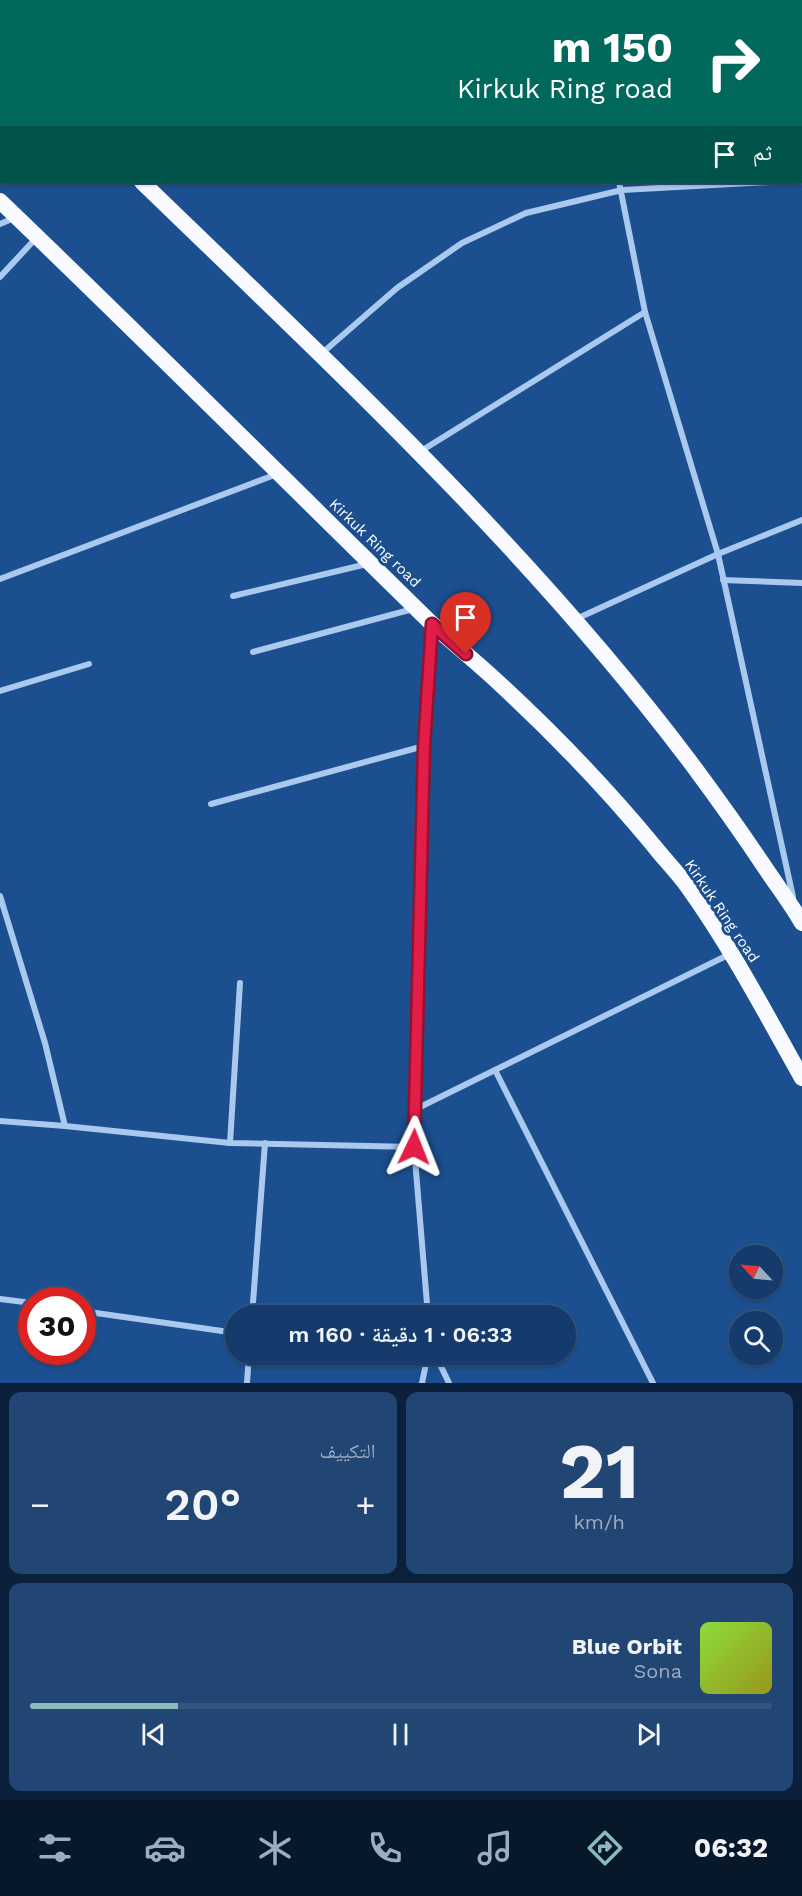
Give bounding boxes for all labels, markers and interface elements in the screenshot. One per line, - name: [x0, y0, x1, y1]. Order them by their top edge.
- text: 150 m: [552, 23, 673, 72]
- icon: right: [694, 24, 772, 102]
- text: Kirkuk Ring road: [457, 73, 673, 105]
- icon: arrive: [708, 138, 741, 171]
- text: ثم: [753, 140, 772, 165]
- street label: Kirkuk Ring road: [326, 495, 424, 591]
- pin: [440, 592, 491, 654]
- icon: arrive: [449, 601, 482, 634]
- street label: Kirkuk Ring road: [681, 856, 763, 966]
- position arrow: [382, 1115, 446, 1179]
- north arrow: [729, 1245, 783, 1299]
- map controls: [729, 1245, 783, 1365]
- speed limit sign: 30: [18, 1287, 96, 1365]
- button: search: [729, 1311, 783, 1365]
- text: 06:33 · 1 دقيقة · 160 m: [289, 1322, 512, 1347]
- text: 21: [559, 1425, 639, 1517]
- text: التكييف: [319, 1439, 376, 1463]
- text: 20°: [164, 1478, 241, 1531]
- text: −: [30, 1485, 50, 1524]
- text: +: [356, 1485, 376, 1524]
- text: km/h: [573, 1510, 625, 1534]
- text: Blue Orbit: [572, 1634, 682, 1659]
- text: Sona: [633, 1659, 682, 1683]
- icon: previous: [137, 1718, 170, 1751]
- icon: pause: [384, 1718, 417, 1751]
- icon: next: [632, 1718, 665, 1751]
- icon: filters: [34, 1827, 76, 1869]
- icon: car: [144, 1827, 186, 1869]
- icon: climate: [254, 1827, 296, 1869]
- icon: phone: [364, 1827, 406, 1869]
- icon: music: [474, 1827, 516, 1869]
- icon: directions: [584, 1827, 626, 1869]
- text: 06:32: [694, 1832, 768, 1864]

